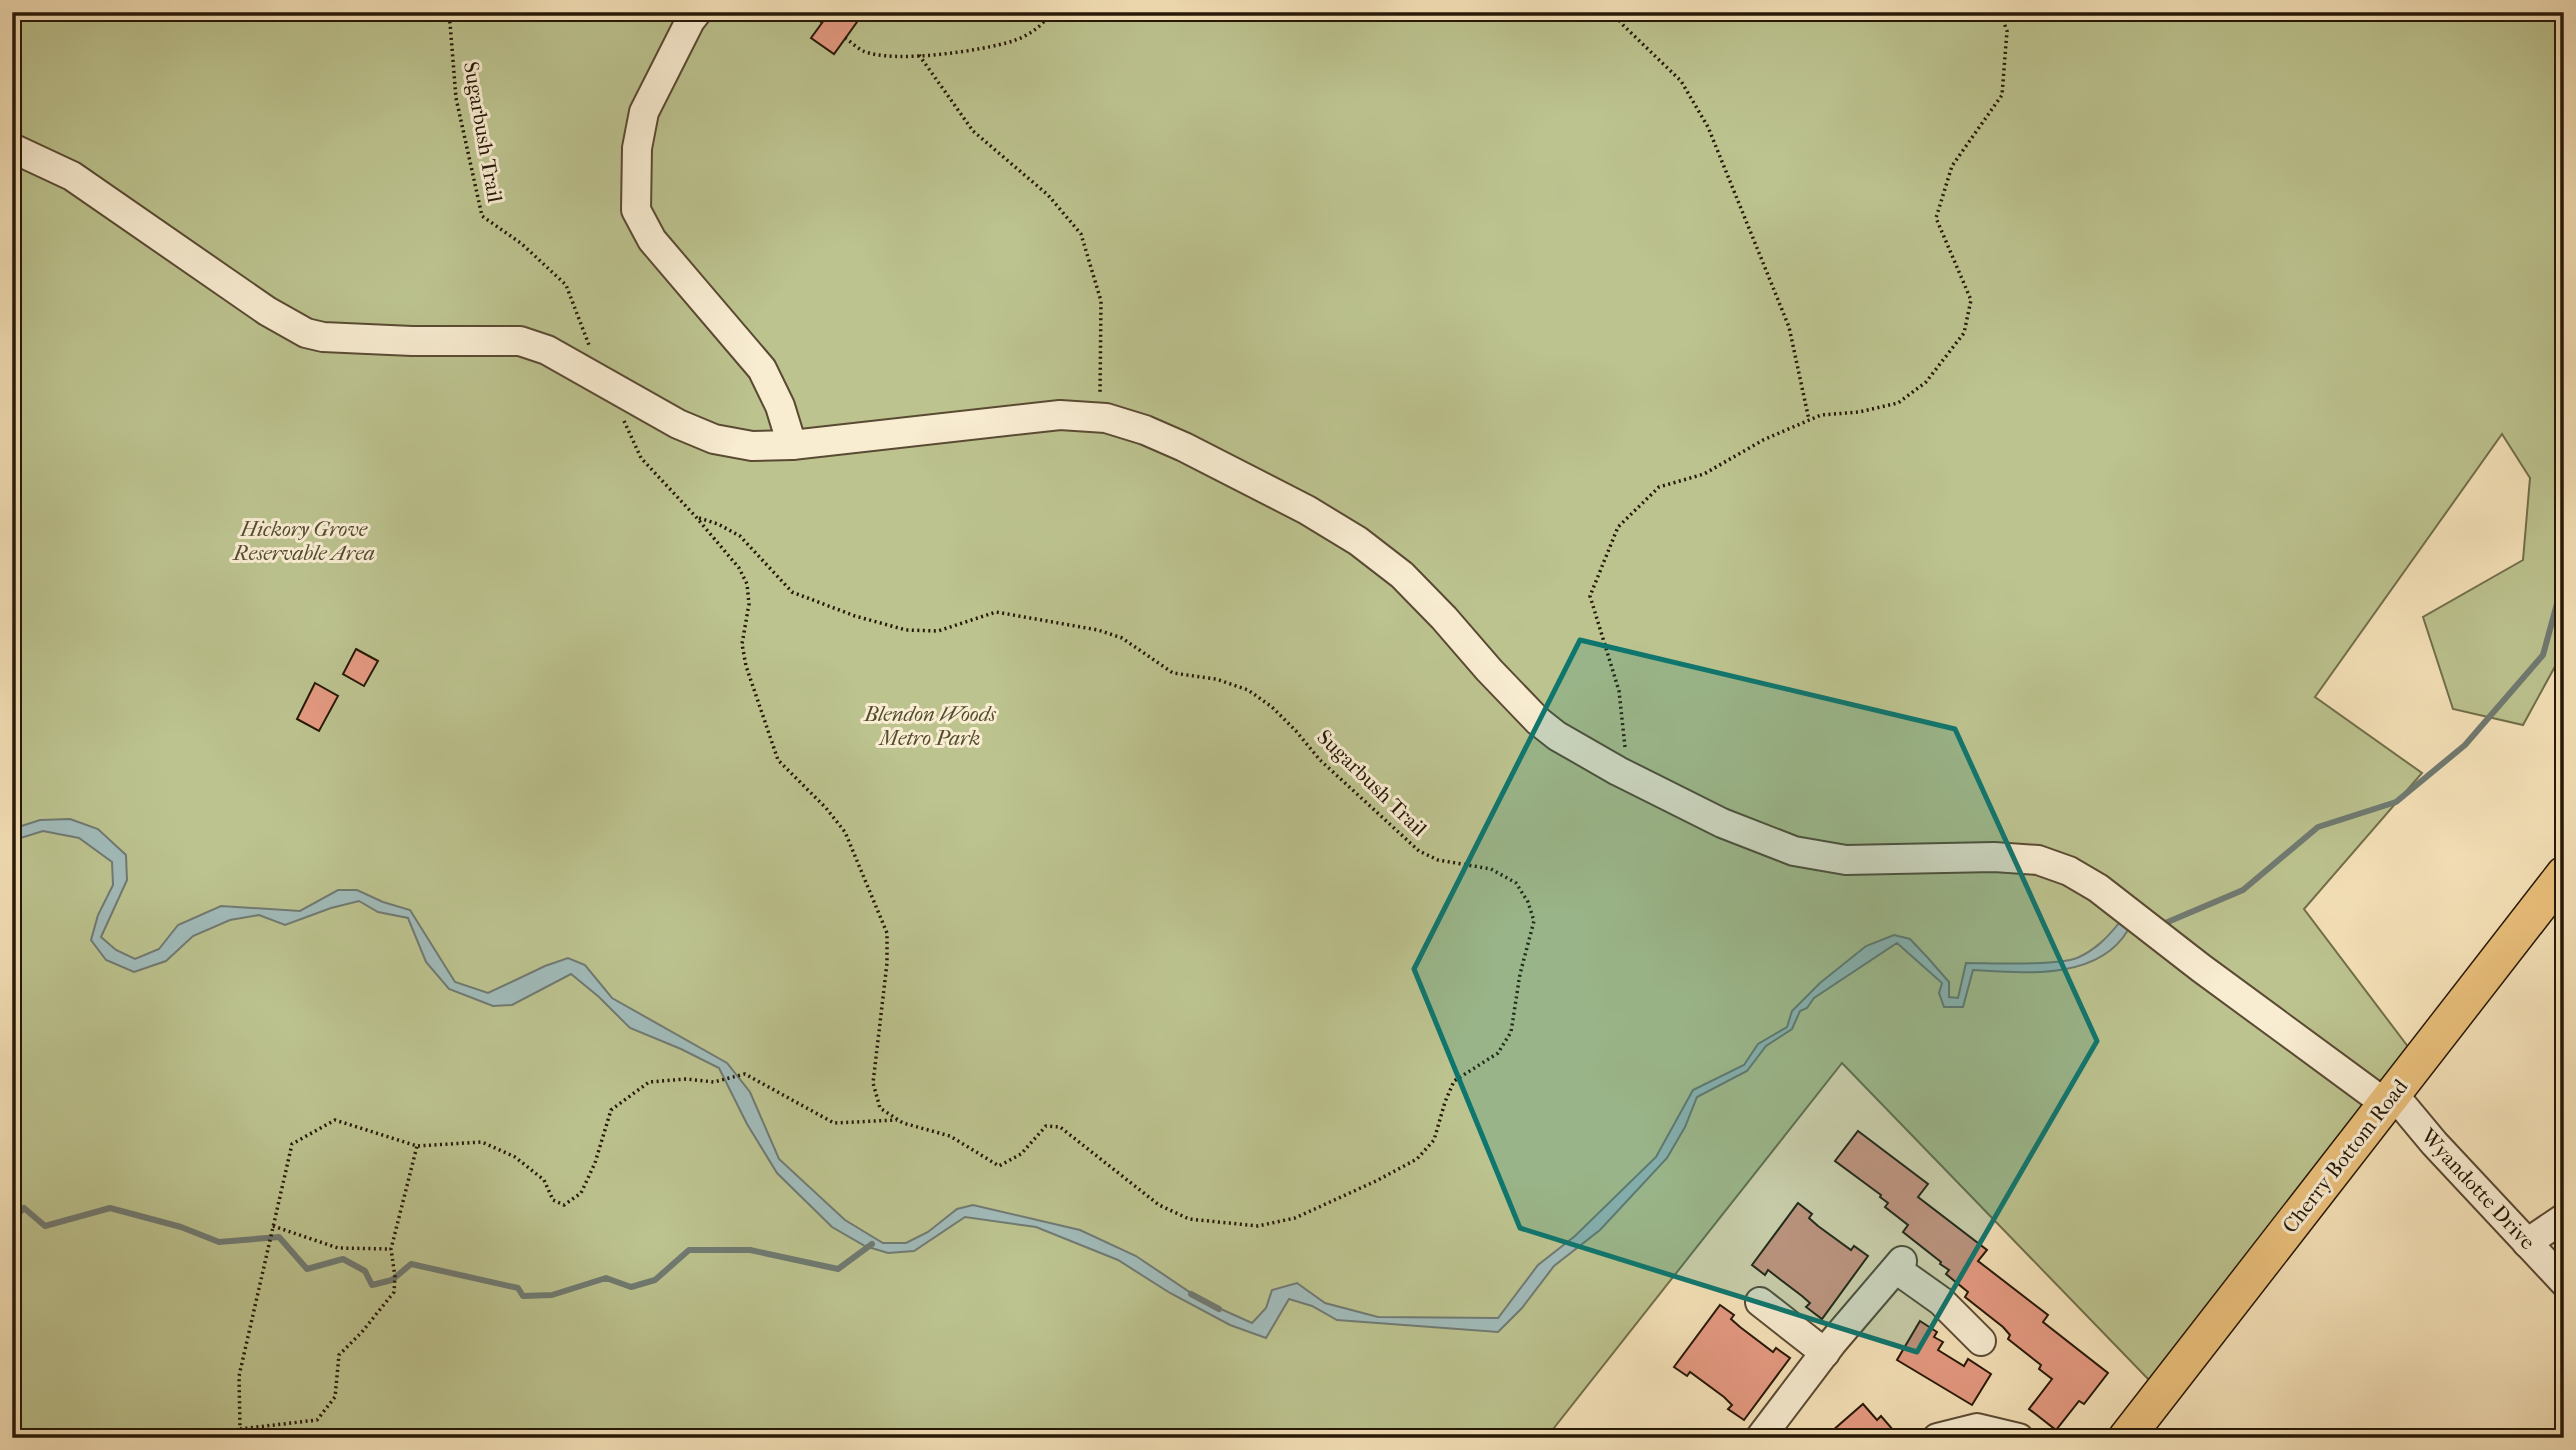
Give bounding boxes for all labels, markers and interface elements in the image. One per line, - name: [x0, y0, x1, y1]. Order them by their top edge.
- street label: Sugarbush Trail: [459, 60, 507, 204]
- park label: Hickory Grove Reservable Area: [231, 517, 375, 565]
- park label: Blendon Woods Metro Park: [863, 702, 996, 750]
- street label: Sugarbush Trail: [1312, 725, 1432, 841]
- street label: Cherry Bottom Road: [2278, 1074, 2413, 1238]
- street label: Wyandotte Drive: [2415, 1123, 2540, 1254]

